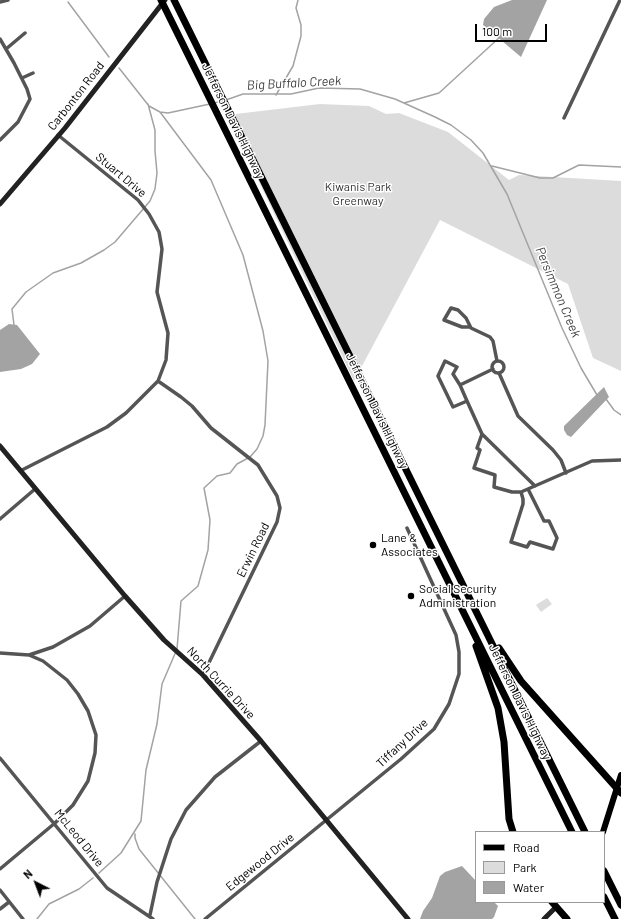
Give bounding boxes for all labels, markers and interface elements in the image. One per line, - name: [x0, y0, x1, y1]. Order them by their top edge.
- scale bar: [477, 16, 549, 42]
- text: 100 m: [482, 24, 512, 38]
- street label: Carbonton Road: [45, 59, 107, 133]
- street label: Jefferson Davis Highway: [199, 61, 267, 181]
- water label: Big Buffalo Creek: [246, 73, 342, 93]
- street label: Stuart Drive: [93, 150, 149, 200]
- park label: Kiwanis Park Greenway: [325, 180, 391, 208]
- water label: Persimmon Creek: [532, 244, 584, 340]
- street label: Jefferson Davis Highway: [343, 351, 411, 471]
- street label: Erwin Road: [234, 520, 272, 580]
- place label: Lane & Associates: [381, 531, 438, 559]
- marker: Lane & Associates: [368, 540, 378, 550]
- place label: Social Security Administration: [419, 582, 497, 610]
- marker: Social Security Administration: [406, 591, 416, 601]
- street label: Jefferson Davis Highway: [486, 642, 554, 762]
- street label: North Currie Drive: [184, 644, 258, 722]
- street label: Tiffany Drive: [373, 715, 431, 771]
- street label: McLeod Drive: [51, 806, 107, 870]
- street label: Edgewood Drive: [223, 830, 297, 894]
- legend: [475, 831, 605, 903]
- text: Road: [513, 840, 540, 854]
- text: Park: [513, 860, 537, 874]
- north arrow: [16, 863, 56, 903]
- text: N: [21, 866, 35, 881]
- text: Water: [513, 880, 544, 894]

